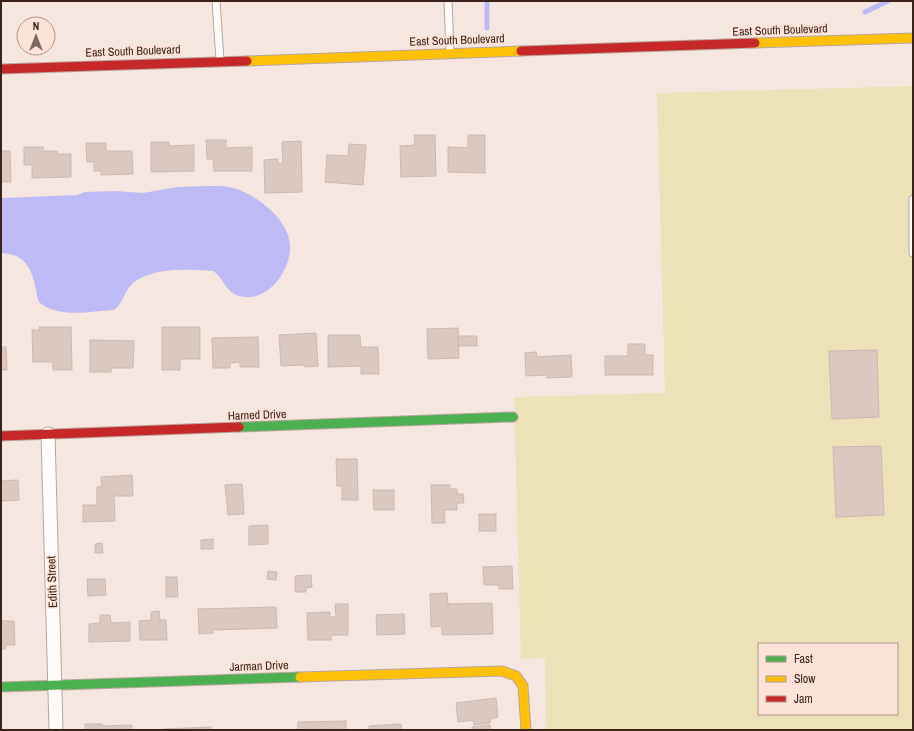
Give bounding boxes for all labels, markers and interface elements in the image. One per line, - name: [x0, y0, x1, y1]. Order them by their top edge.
- north arrow: [16, 16, 56, 56]
- text: N: [33, 19, 39, 33]
- street label: East South Boulevard: [732, 20, 828, 40]
- street label: East South Boulevard: [409, 30, 505, 50]
- street label: East South Boulevard: [85, 41, 181, 61]
- street label: Harned Drive: [227, 406, 287, 424]
- street label: Edith Street: [43, 555, 61, 608]
- legend: [758, 643, 898, 715]
- text: Fast: [794, 651, 813, 667]
- street label: Jarman Drive: [229, 657, 289, 675]
- text: Slow: [794, 671, 816, 687]
- text: Jam: [794, 691, 813, 707]

